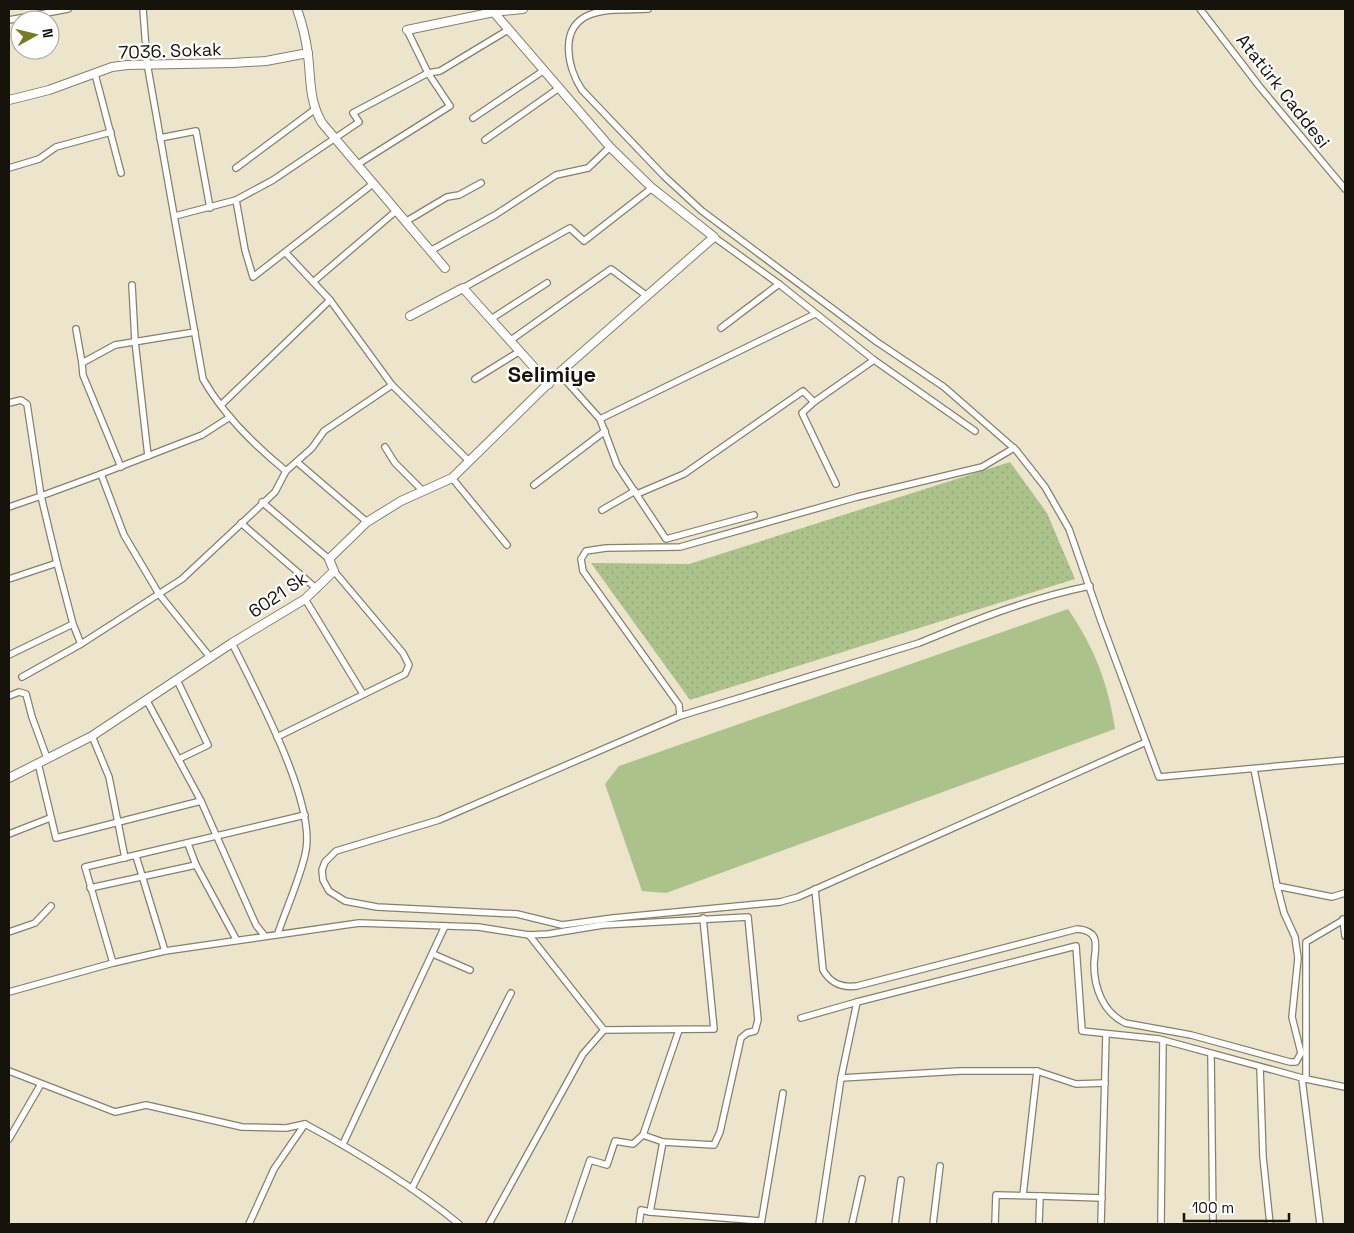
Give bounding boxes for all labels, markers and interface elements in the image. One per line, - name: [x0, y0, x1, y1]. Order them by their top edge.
- north arrow: [10, 10, 60, 60]
- text: N: [38, 27, 57, 39]
- street label: Atatürk Caddesi: [1232, 29, 1335, 152]
- street label: 7036. Sokak: [118, 37, 223, 64]
- district label: Selimiye: [508, 360, 596, 388]
- street label: 6021 Sk: [244, 566, 312, 623]
- scale bar: [1184, 1190, 1289, 1222]
- text: 100 m: [1192, 1198, 1234, 1217]

